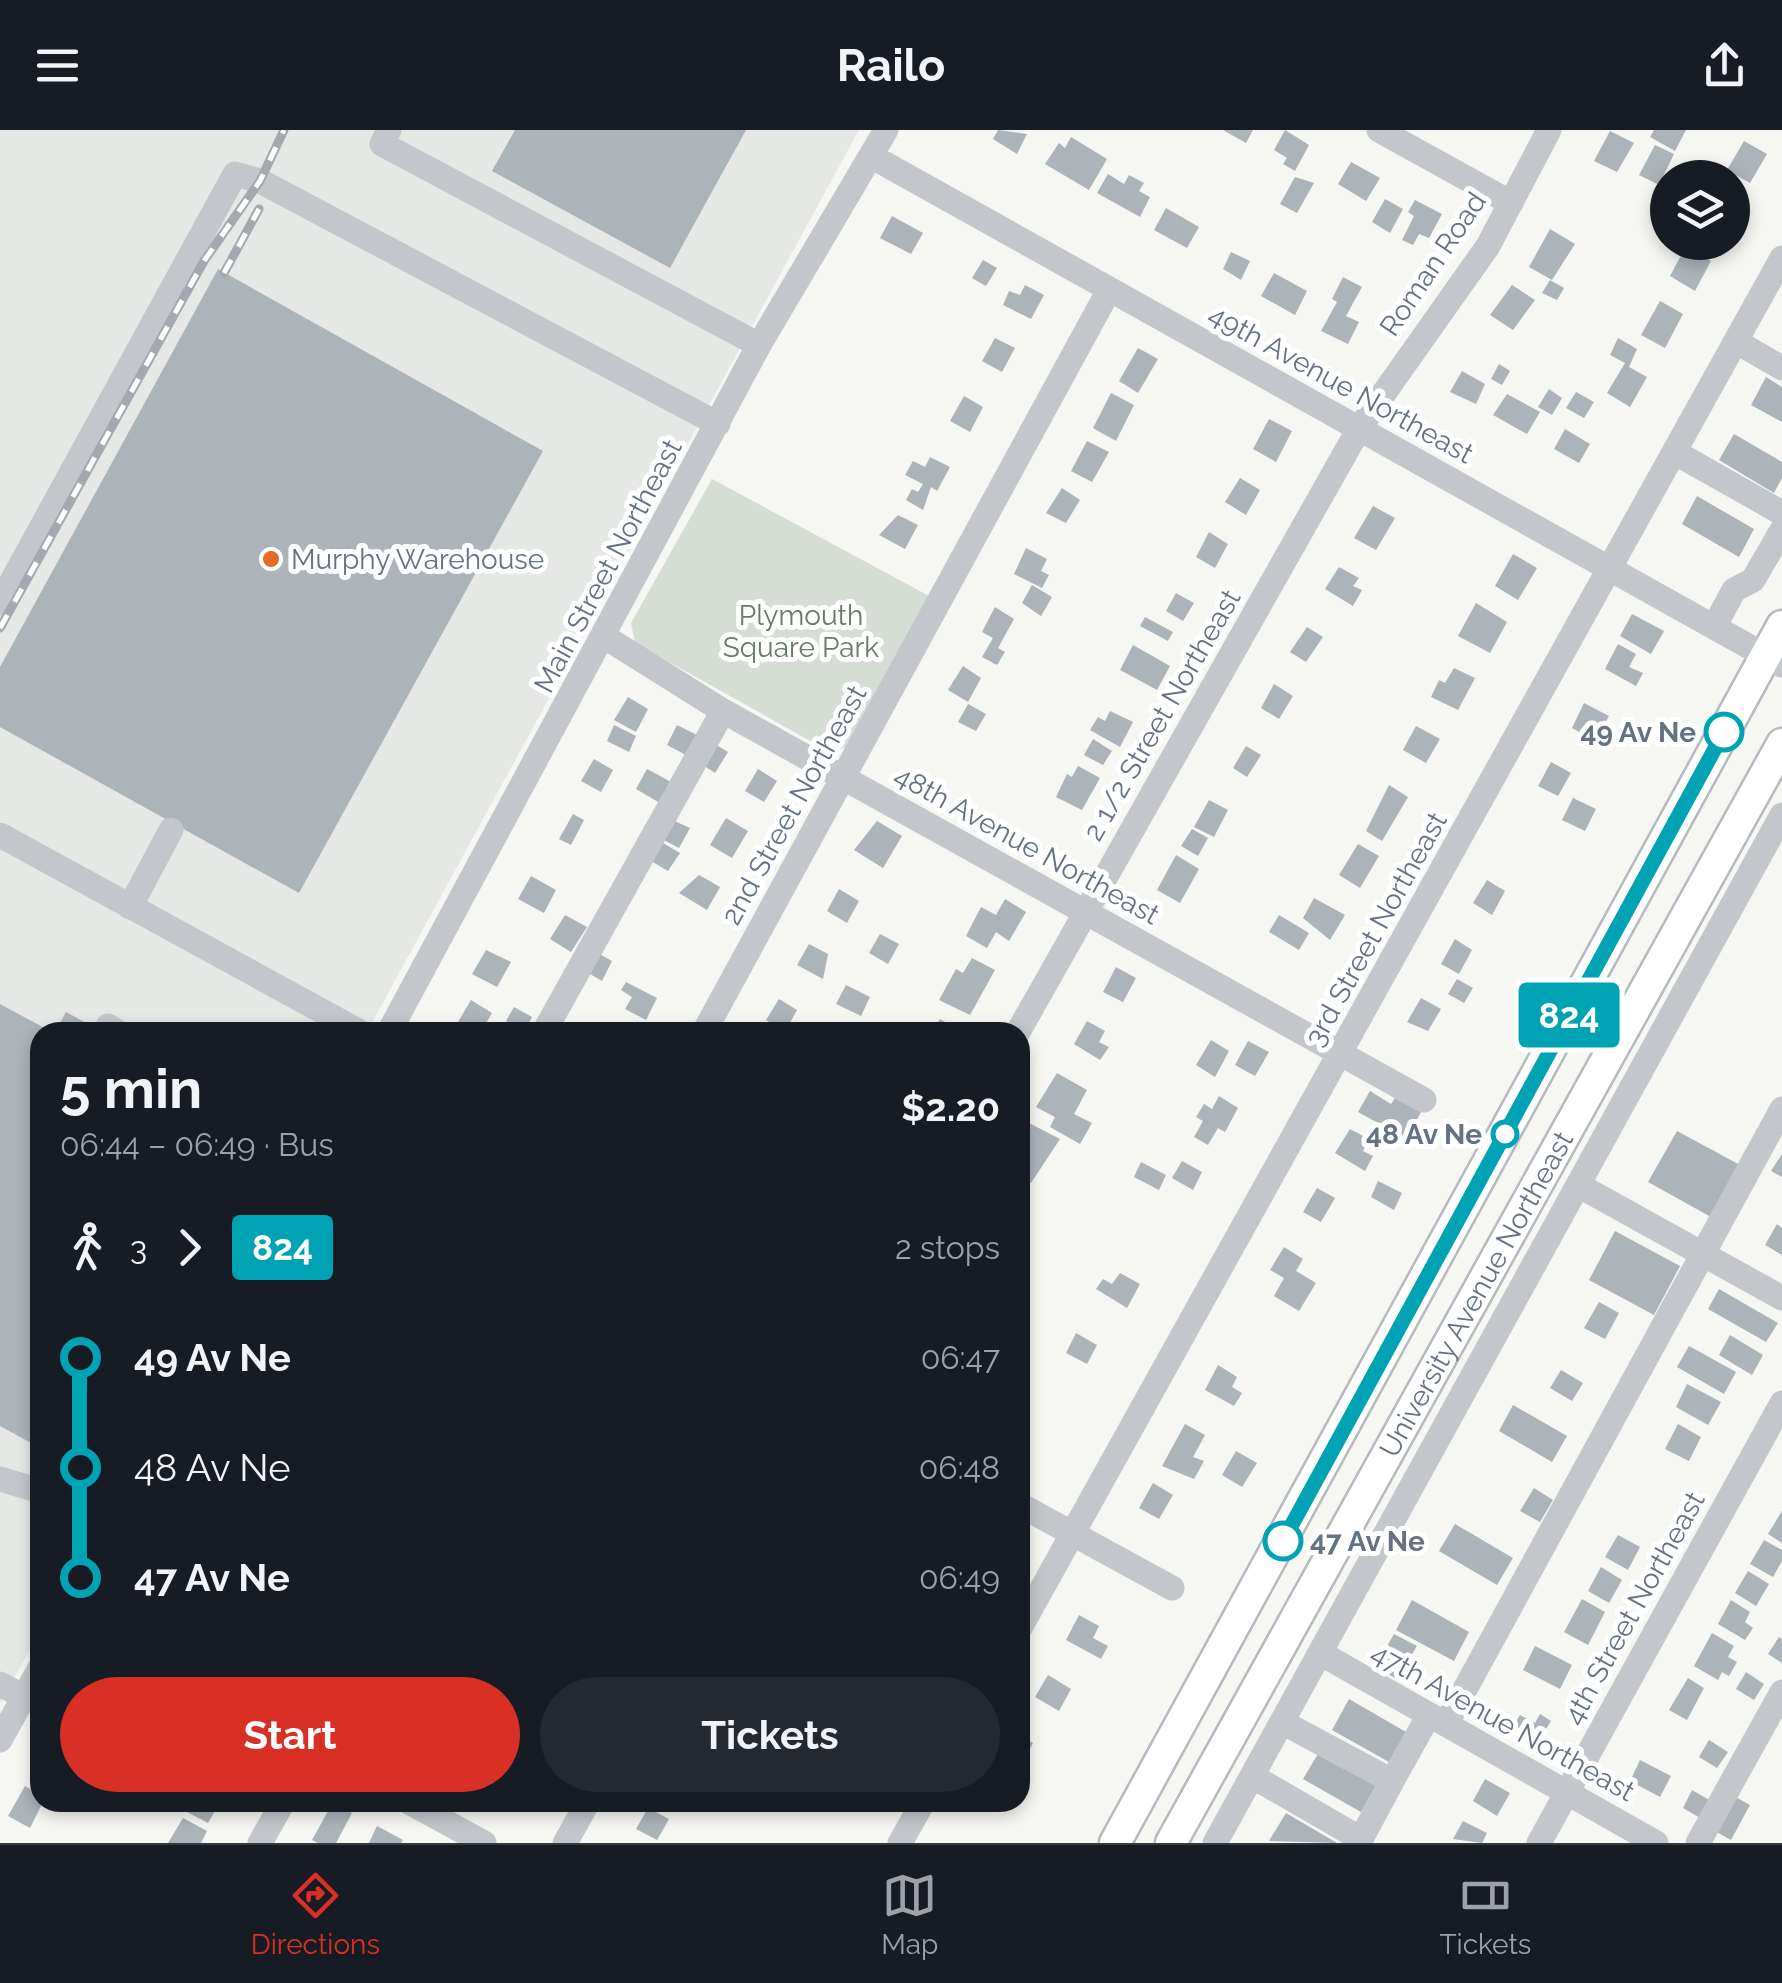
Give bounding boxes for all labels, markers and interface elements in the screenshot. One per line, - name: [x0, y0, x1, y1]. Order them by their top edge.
- icon: menu: [30, 38, 85, 93]
- icon: share: [1697, 38, 1752, 93]
- text: Railo: [837, 39, 945, 92]
- map controls: [1650, 160, 1750, 260]
- button: layers: [1650, 160, 1750, 260]
- street label: Roman Road: [1373, 186, 1493, 342]
- street label: 49th Avenue Northeast: [1203, 298, 1480, 471]
- street label: Main Street Northeast: [527, 433, 689, 698]
- place label: Murphy Warehouse: [291, 543, 544, 576]
- marker: Murphy Warehouse: [260, 548, 282, 570]
- street label: 2 1/2 Street Northeast: [1077, 583, 1248, 846]
- park label: Plymouth Square Park: [723, 599, 879, 664]
- street label: 2nd Street Northeast: [715, 679, 874, 930]
- marker: 49 Av Ne: [1705, 713, 1743, 751]
- place label: 49 Av Ne: [1580, 716, 1696, 749]
- street label: 48th Avenue Northeast: [889, 758, 1166, 932]
- street label: 3rd Street Northeast: [1298, 806, 1454, 1052]
- line badge: 824: [1512, 982, 1626, 1048]
- text: 824: [1539, 995, 1599, 1036]
- text: 5 min: [60, 1056, 202, 1121]
- text: $2.20: [901, 1085, 1000, 1130]
- place label: 48 Av Ne: [1366, 1118, 1482, 1151]
- marker: 48 Av Ne: [1492, 1121, 1518, 1147]
- street label: University Avenue Northeast: [1372, 1125, 1580, 1463]
- text: 06:44 – 06:49 · Bus: [60, 1126, 334, 1163]
- icon: walk: [60, 1220, 115, 1275]
- icon: forward: [162, 1220, 217, 1275]
- text: 824: [252, 1227, 313, 1268]
- text: 3: [130, 1229, 147, 1266]
- text: 2 stops: [895, 1229, 1000, 1266]
- text: 49 Av Ne: [134, 1335, 291, 1380]
- text: 06:47: [921, 1339, 1000, 1376]
- text: 48 Av Ne: [134, 1445, 290, 1490]
- text: 06:48: [919, 1449, 1000, 1486]
- street label: 4th Street Northeast: [1556, 1485, 1712, 1730]
- marker: 47 Av Ne: [1264, 1522, 1302, 1560]
- place label: 47 Av Ne: [1310, 1525, 1425, 1558]
- text: 47 Av Ne: [134, 1555, 290, 1600]
- text: 06:49: [919, 1559, 1000, 1596]
- street label: 47th Avenue Northeast: [1366, 1636, 1641, 1808]
- button: Start: [60, 1677, 520, 1792]
- button: Tickets: [540, 1677, 1000, 1792]
- tab: Directions: [251, 1868, 380, 1961]
- tab: Map: [881, 1868, 938, 1961]
- tab: Tickets: [1439, 1868, 1531, 1961]

